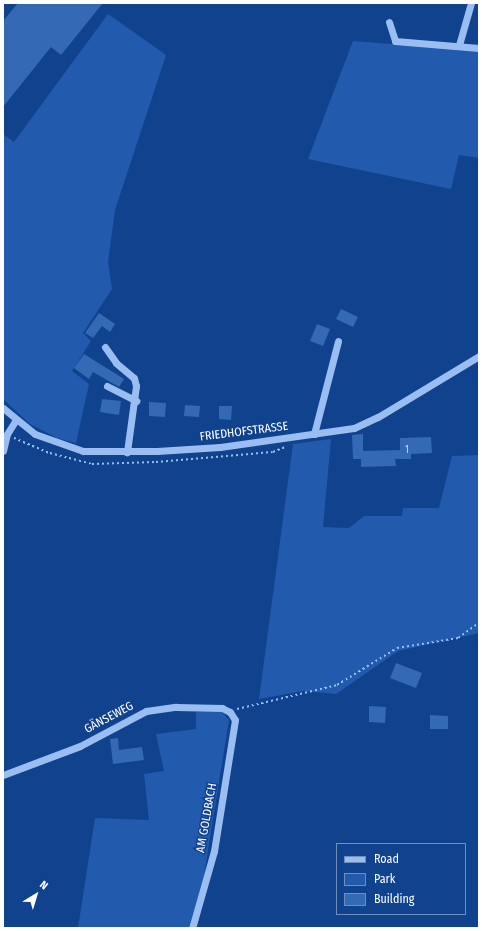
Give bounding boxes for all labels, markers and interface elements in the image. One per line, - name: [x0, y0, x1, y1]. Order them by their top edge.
- street label: FRIEDHOFSTRASSE: [199, 419, 289, 445]
- house number: 1: [405, 445, 409, 457]
- street label: GÄNSEWEG: [82, 699, 136, 737]
- street label: AM GOLDBACH: [194, 782, 220, 854]
- legend: [336, 843, 466, 915]
- text: Road: [374, 852, 399, 866]
- text: Park: [374, 872, 395, 886]
- north arrow: [16, 875, 56, 915]
- text: N: [37, 878, 50, 892]
- text: Building: [374, 892, 414, 906]

